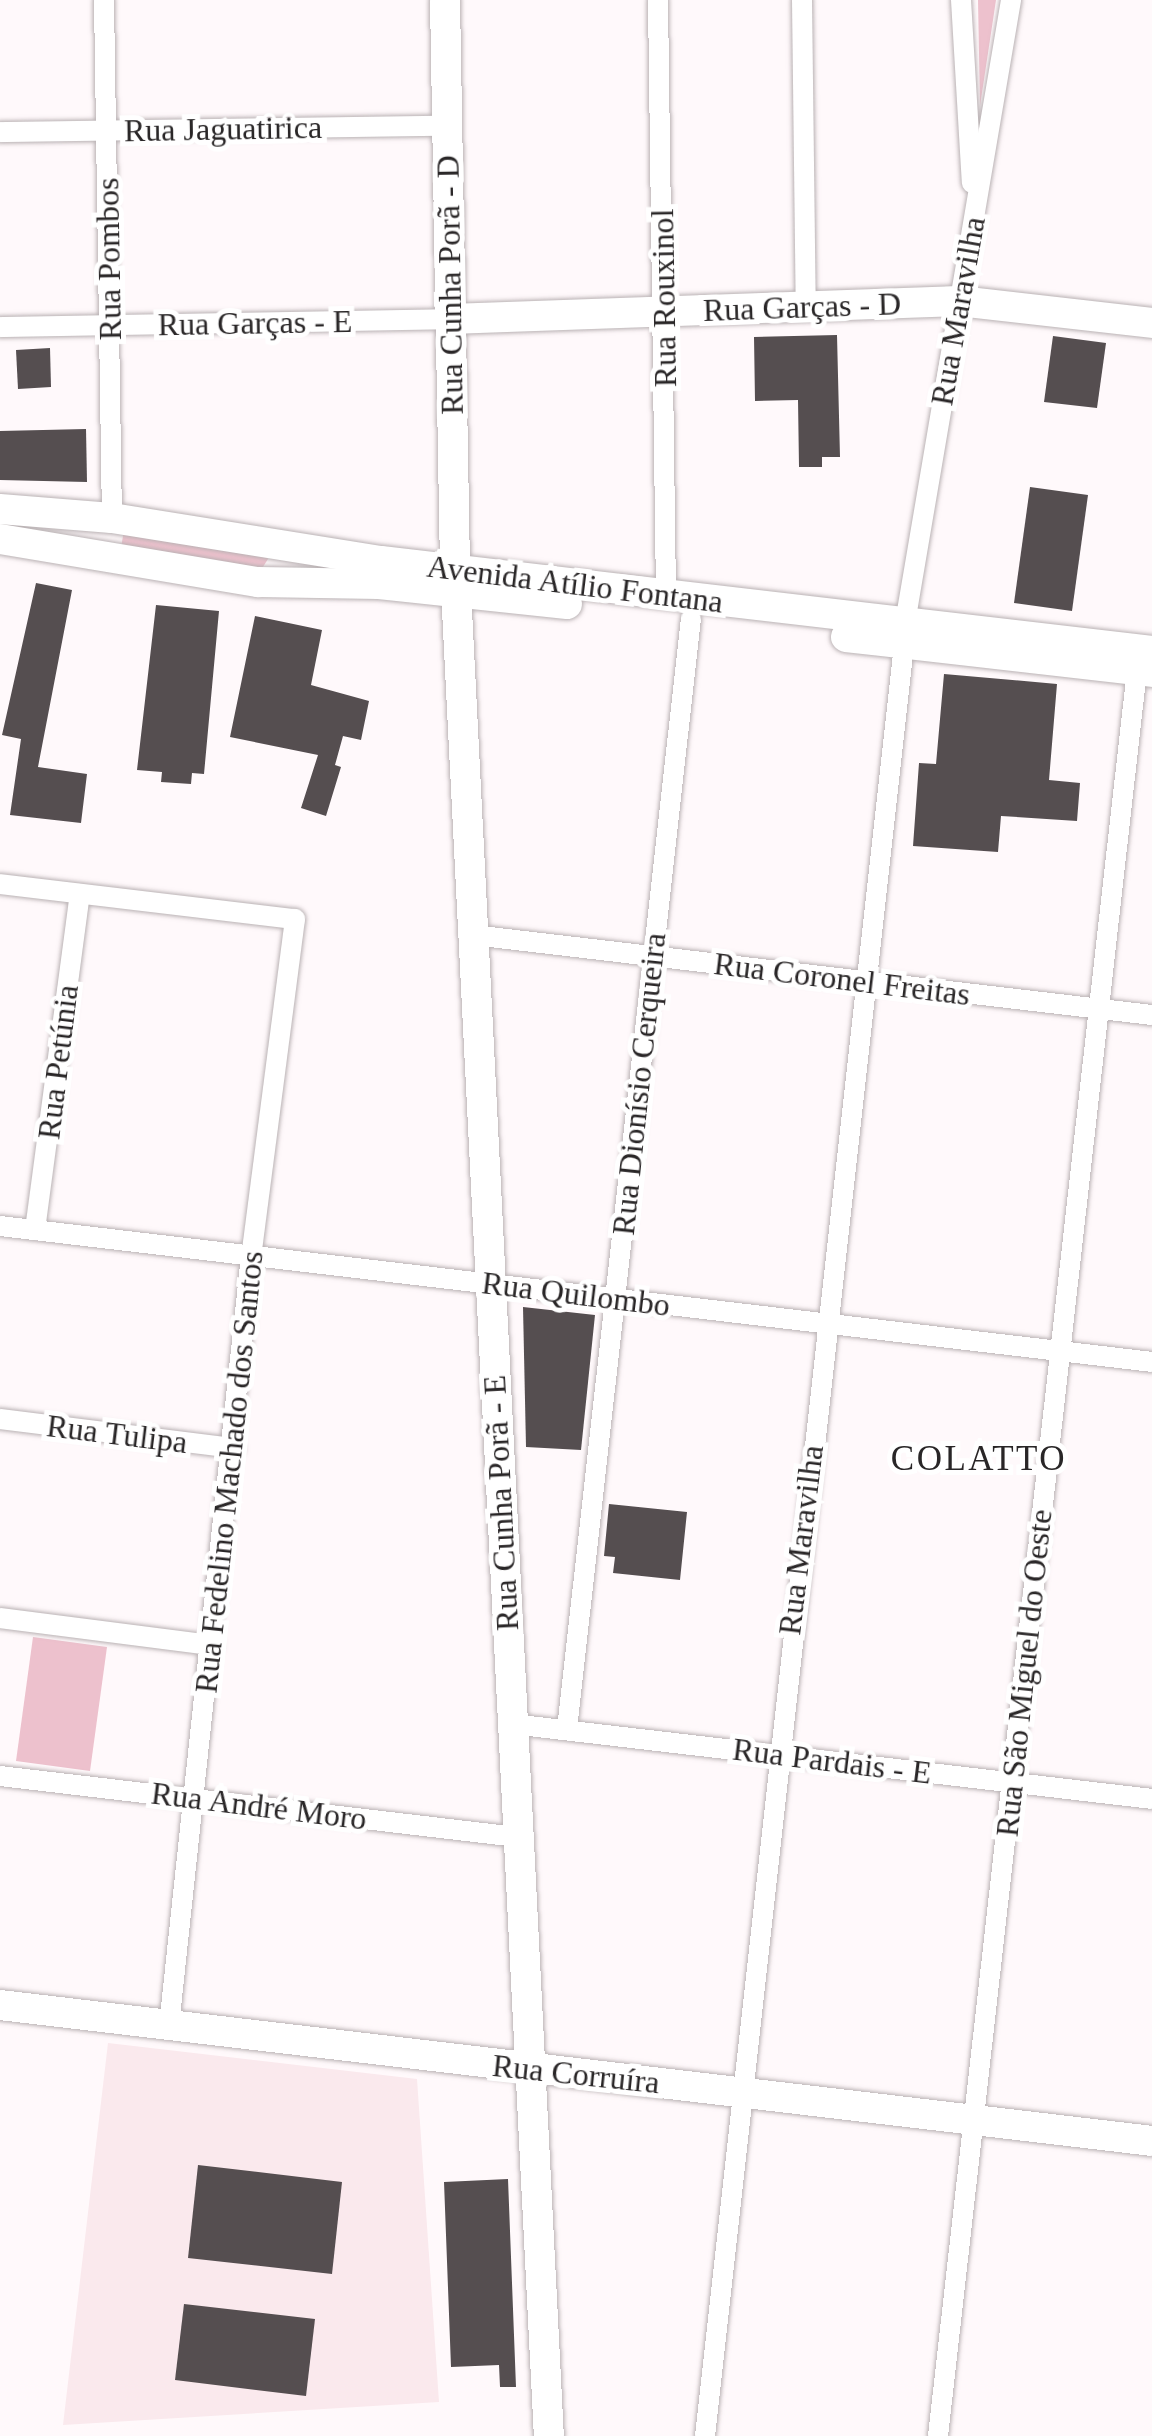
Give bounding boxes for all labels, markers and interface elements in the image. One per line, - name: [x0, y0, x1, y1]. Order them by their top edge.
- street label: Rua Jaguatirica: [124, 108, 322, 150]
- street label: Rua Cunha Porã - D: [429, 155, 471, 415]
- street label: Rua Pombos: [88, 177, 130, 341]
- street label: Rua Rouxinol: [643, 208, 685, 388]
- street label: Rua Maravilha: [923, 214, 993, 408]
- street label: Rua Garças - D: [702, 284, 902, 330]
- street label: Rua Garças - E: [157, 302, 353, 344]
- street label: Avenida Atílio Fontana: [424, 547, 726, 621]
- street label: Rua Dionísio Cerqueira: [604, 931, 674, 1237]
- street label: Rua Coronel Freitas: [712, 944, 972, 1014]
- street label: Rua Petúnia: [29, 982, 87, 1142]
- street label: Rua Fedelino Machado dos Santos: [187, 1249, 271, 1695]
- street label: Rua Quilombo: [480, 1263, 672, 1325]
- street label: Rua Cunha Porã - E: [475, 1374, 527, 1632]
- street label: Rua Tulipa: [44, 1406, 190, 1462]
- district label: COLATTO: [891, 1438, 1067, 1480]
- street label: Rua Maravilha: [770, 1443, 832, 1637]
- street label: Rua São Miguel do Oeste: [988, 1507, 1060, 1839]
- street label: Rua Pardais - E: [730, 1730, 934, 1792]
- street label: Rua André Moro: [148, 1774, 370, 1838]
- street label: Rua Corruíra: [490, 2046, 662, 2102]

